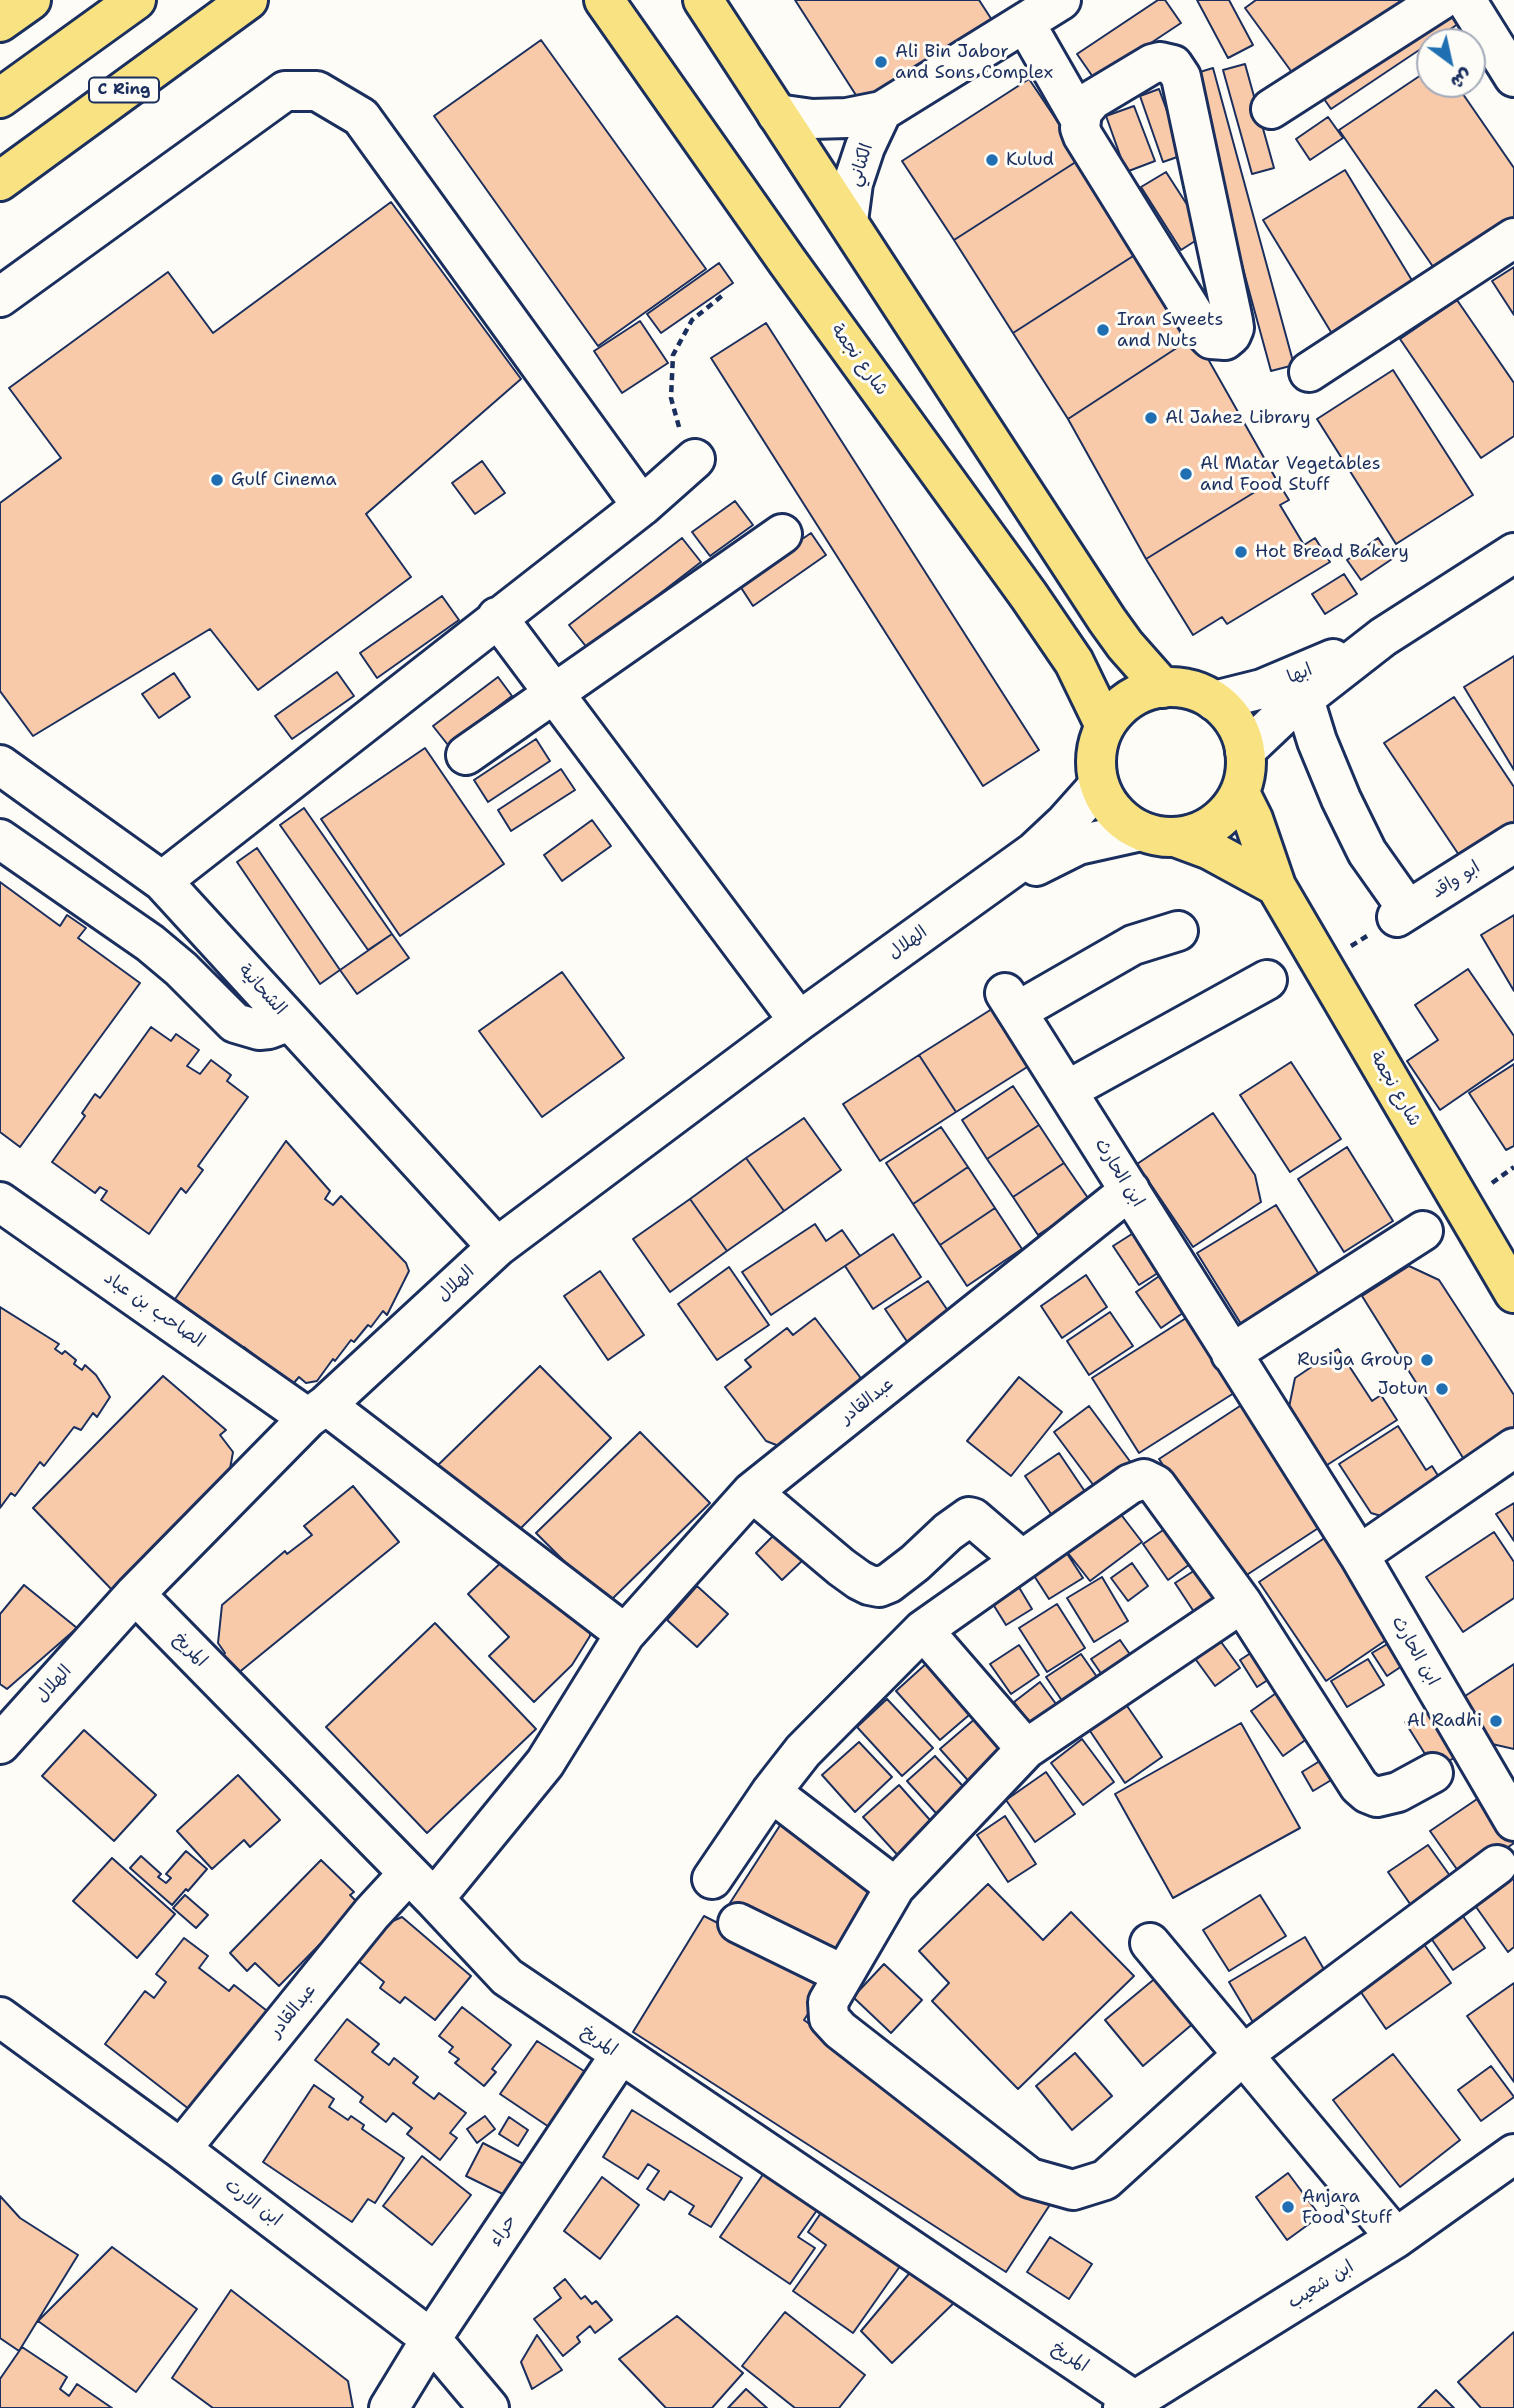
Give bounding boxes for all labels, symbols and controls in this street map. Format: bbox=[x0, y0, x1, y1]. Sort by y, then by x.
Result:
north arrow bbox=[1416, 28, 1486, 98]
place label: Ali Bin Jabor and Sons Complex bbox=[895, 41, 1053, 84]
marker: Ali Bin Jabor and Sons Complex bbox=[873, 54, 889, 70]
text: ش bbox=[1446, 63, 1477, 96]
road number: C Ring bbox=[89, 78, 159, 102]
street label: الكناني bbox=[844, 141, 878, 189]
place label: Kulud bbox=[1006, 149, 1054, 171]
marker: Kulud bbox=[984, 152, 1000, 168]
place label: Iran Sweets and Nuts bbox=[1117, 309, 1223, 352]
street label: شارع نجمة bbox=[826, 320, 892, 400]
marker: Iran Sweets and Nuts bbox=[1095, 322, 1111, 338]
place label: Al Jahez Library bbox=[1165, 407, 1311, 429]
marker: Al Jahez Library bbox=[1143, 410, 1159, 426]
place label: Al Matar Vegetables and Food Stuff bbox=[1200, 453, 1381, 496]
marker: Al Matar Vegetables and Food Stuff bbox=[1178, 466, 1194, 482]
place label: Gulf Cinema bbox=[231, 469, 337, 491]
marker: Gulf Cinema bbox=[209, 472, 225, 488]
place label: Hot Bread Bakery bbox=[1255, 541, 1409, 563]
marker: Hot Bread Bakery bbox=[1233, 544, 1249, 560]
street label: ابها bbox=[1284, 659, 1316, 689]
street label: ابو واقد bbox=[1428, 857, 1484, 903]
street label: الهلال bbox=[884, 922, 932, 964]
street label: الشحانية bbox=[234, 960, 290, 1020]
street label: شارع نجمة bbox=[1365, 1048, 1425, 1130]
street label: ابن الحارث bbox=[1090, 1135, 1148, 1211]
street label: الهلال bbox=[433, 1261, 479, 1307]
street label: الصاحب بن عباد bbox=[99, 1267, 209, 1353]
place label: Rusiya Group bbox=[1297, 1349, 1413, 1371]
marker: Rusiya Group bbox=[1419, 1352, 1435, 1368]
street label: عبدالقادر bbox=[836, 1373, 898, 1429]
place label: Jotun bbox=[1378, 1378, 1428, 1400]
marker: Jotun bbox=[1434, 1381, 1450, 1397]
street label: ابن الحارث bbox=[1387, 1612, 1443, 1690]
street label: المريخ bbox=[169, 1628, 211, 1672]
street label: الهلال bbox=[32, 1661, 76, 1707]
place label: Al Radhi bbox=[1407, 1710, 1482, 1732]
marker: Al Radhi bbox=[1488, 1713, 1504, 1729]
street label: عبدالقادر bbox=[265, 1980, 321, 2042]
street label: المريخ bbox=[577, 2021, 621, 2061]
street label: ابن الارت bbox=[220, 2175, 286, 2231]
place label: Anjara Food Stuff bbox=[1302, 2186, 1392, 2228]
marker: Anjara Food Stuff bbox=[1280, 2199, 1296, 2215]
street label: حراء bbox=[485, 2211, 521, 2251]
street label: ابن شعيب bbox=[1284, 2256, 1358, 2314]
street label: المريخ bbox=[1048, 2337, 1092, 2377]

